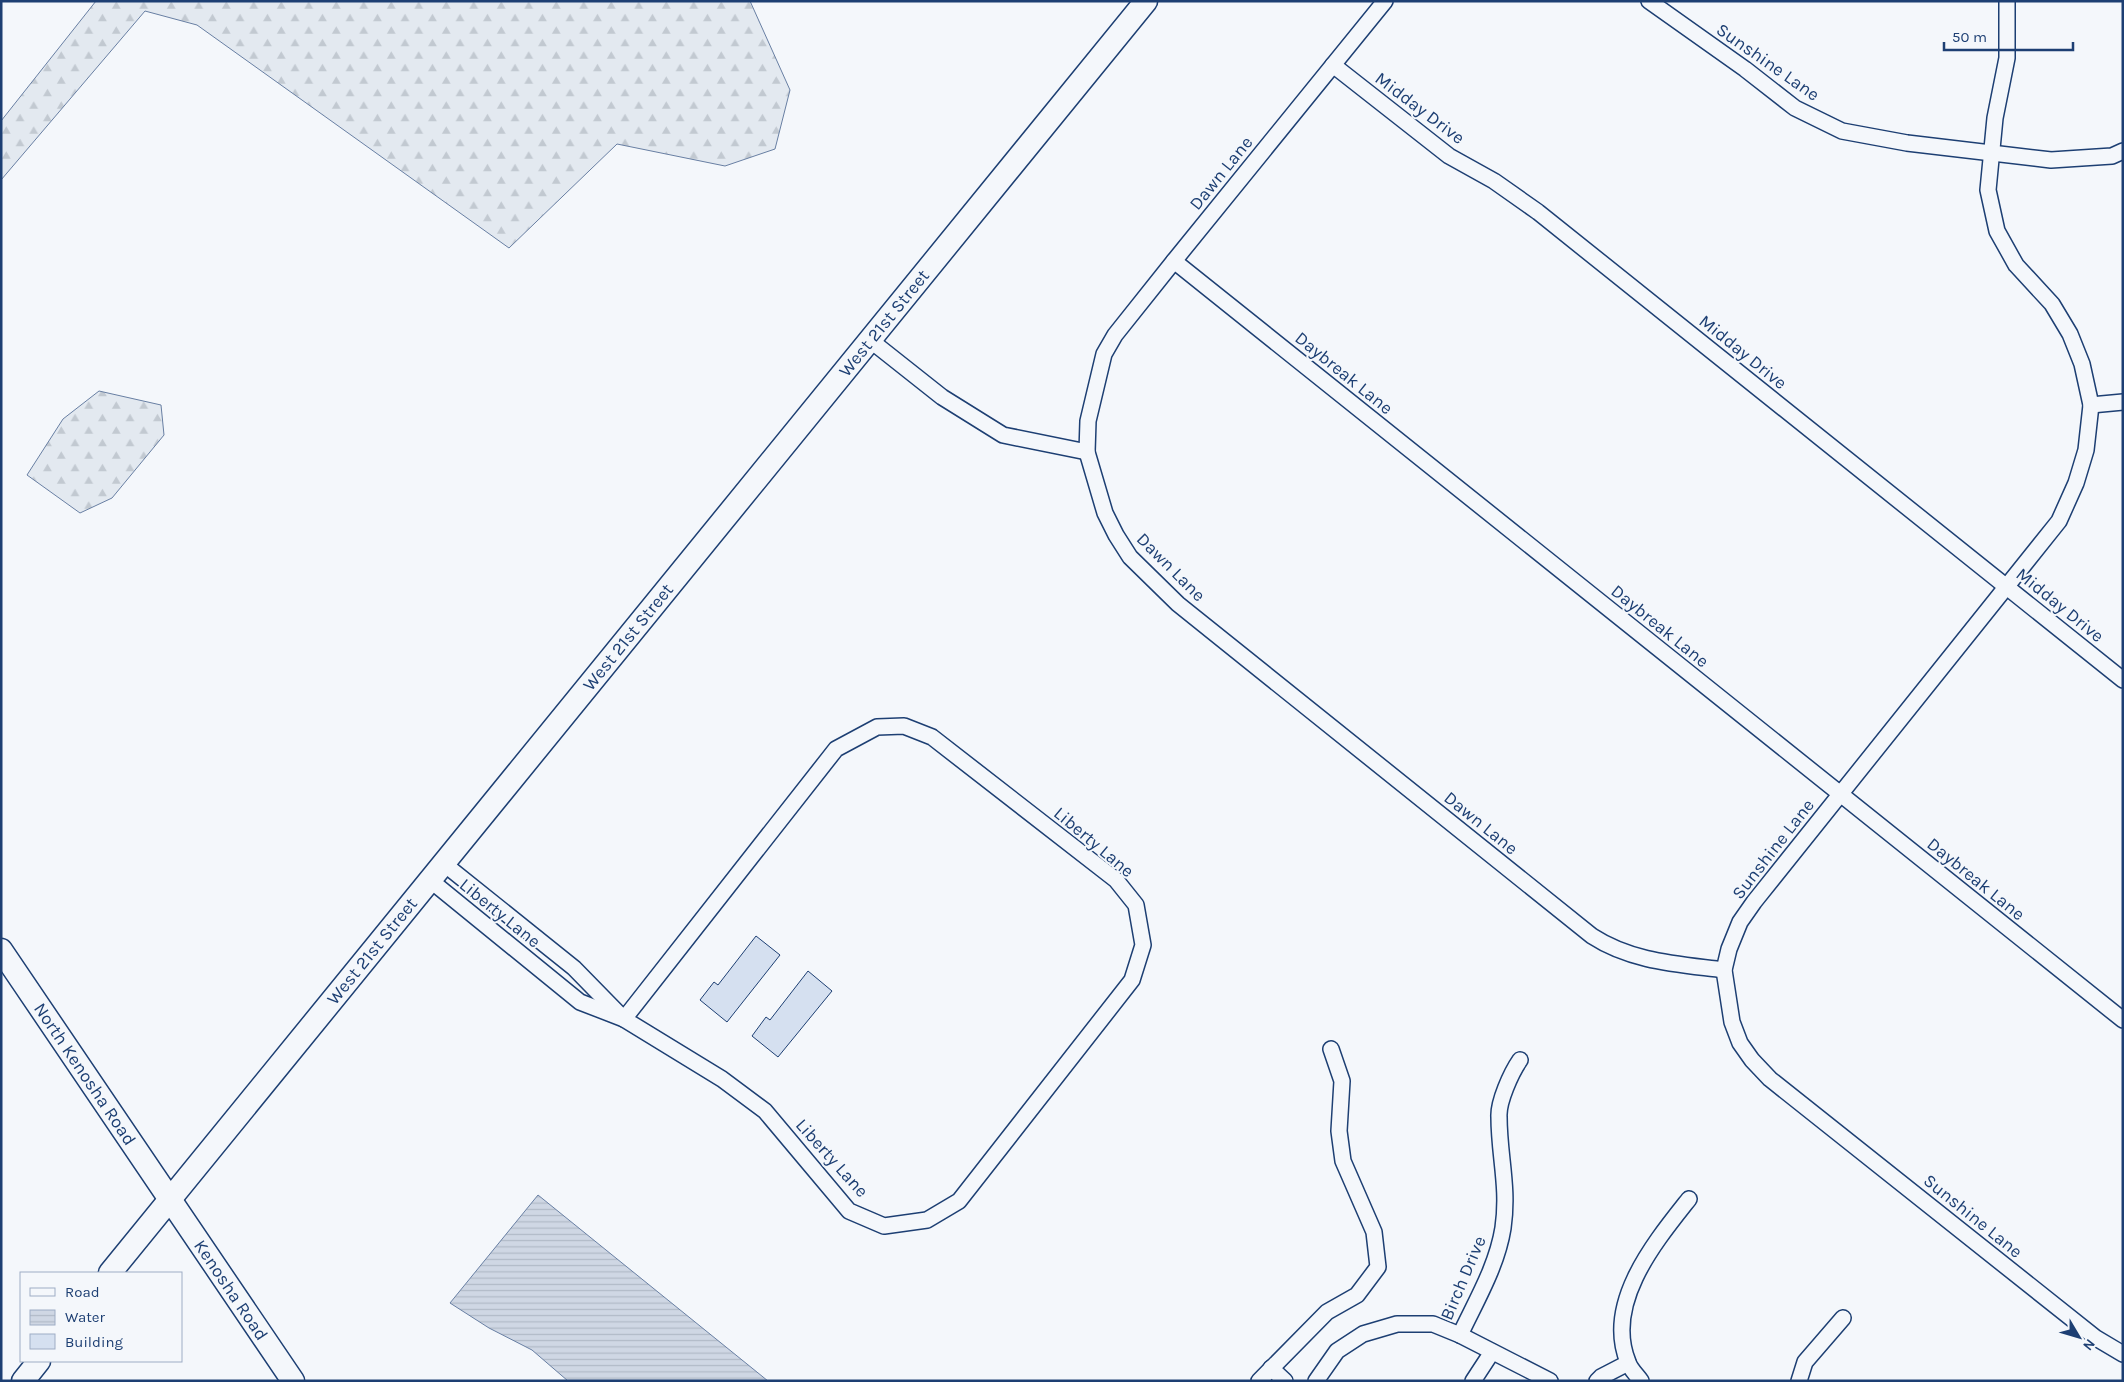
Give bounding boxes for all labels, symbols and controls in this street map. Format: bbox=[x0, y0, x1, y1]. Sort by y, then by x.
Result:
street label: Sunshine Lane bbox=[1712, 18, 1824, 106]
scale bar bbox=[1944, 20, 2073, 52]
text: 50 m bbox=[1952, 28, 1987, 46]
street label: Midday Drive bbox=[1371, 67, 1469, 149]
street label: Dawn Lane bbox=[1185, 132, 1257, 214]
street label: West 21st Street bbox=[834, 265, 934, 381]
street label: Midday Drive bbox=[1695, 310, 1791, 394]
street label: Daybreak Lane bbox=[1291, 327, 1397, 419]
street label: Dawn Lane bbox=[1132, 528, 1210, 606]
street label: Midday Drive bbox=[2012, 563, 2108, 647]
street label: West 21st Street bbox=[578, 579, 678, 695]
street label: Daybreak Lane bbox=[1607, 580, 1713, 672]
street label: Dawn Lane bbox=[1440, 787, 1522, 859]
street label: Sunshine Lane bbox=[1727, 794, 1819, 904]
street label: Liberty Lane bbox=[1049, 802, 1139, 882]
street label: Daybreak Lane bbox=[1923, 833, 2029, 925]
street label: Liberty Lane bbox=[455, 874, 545, 952]
street label: West 21st Street bbox=[322, 893, 422, 1009]
street label: North Kenosha Road bbox=[29, 998, 141, 1150]
street label: Liberty Lane bbox=[791, 1114, 873, 1202]
street label: Sunshine Lane bbox=[1919, 1169, 2027, 1263]
street label: Birch Drive bbox=[1435, 1232, 1491, 1324]
street label: Kenosha Road bbox=[189, 1235, 273, 1345]
legend bbox=[20, 1272, 182, 1362]
text: Road bbox=[65, 1283, 100, 1301]
text: Water bbox=[65, 1308, 106, 1326]
north arrow bbox=[2054, 1312, 2104, 1362]
text: Building bbox=[65, 1333, 123, 1351]
text: N bbox=[2079, 1336, 2099, 1354]

